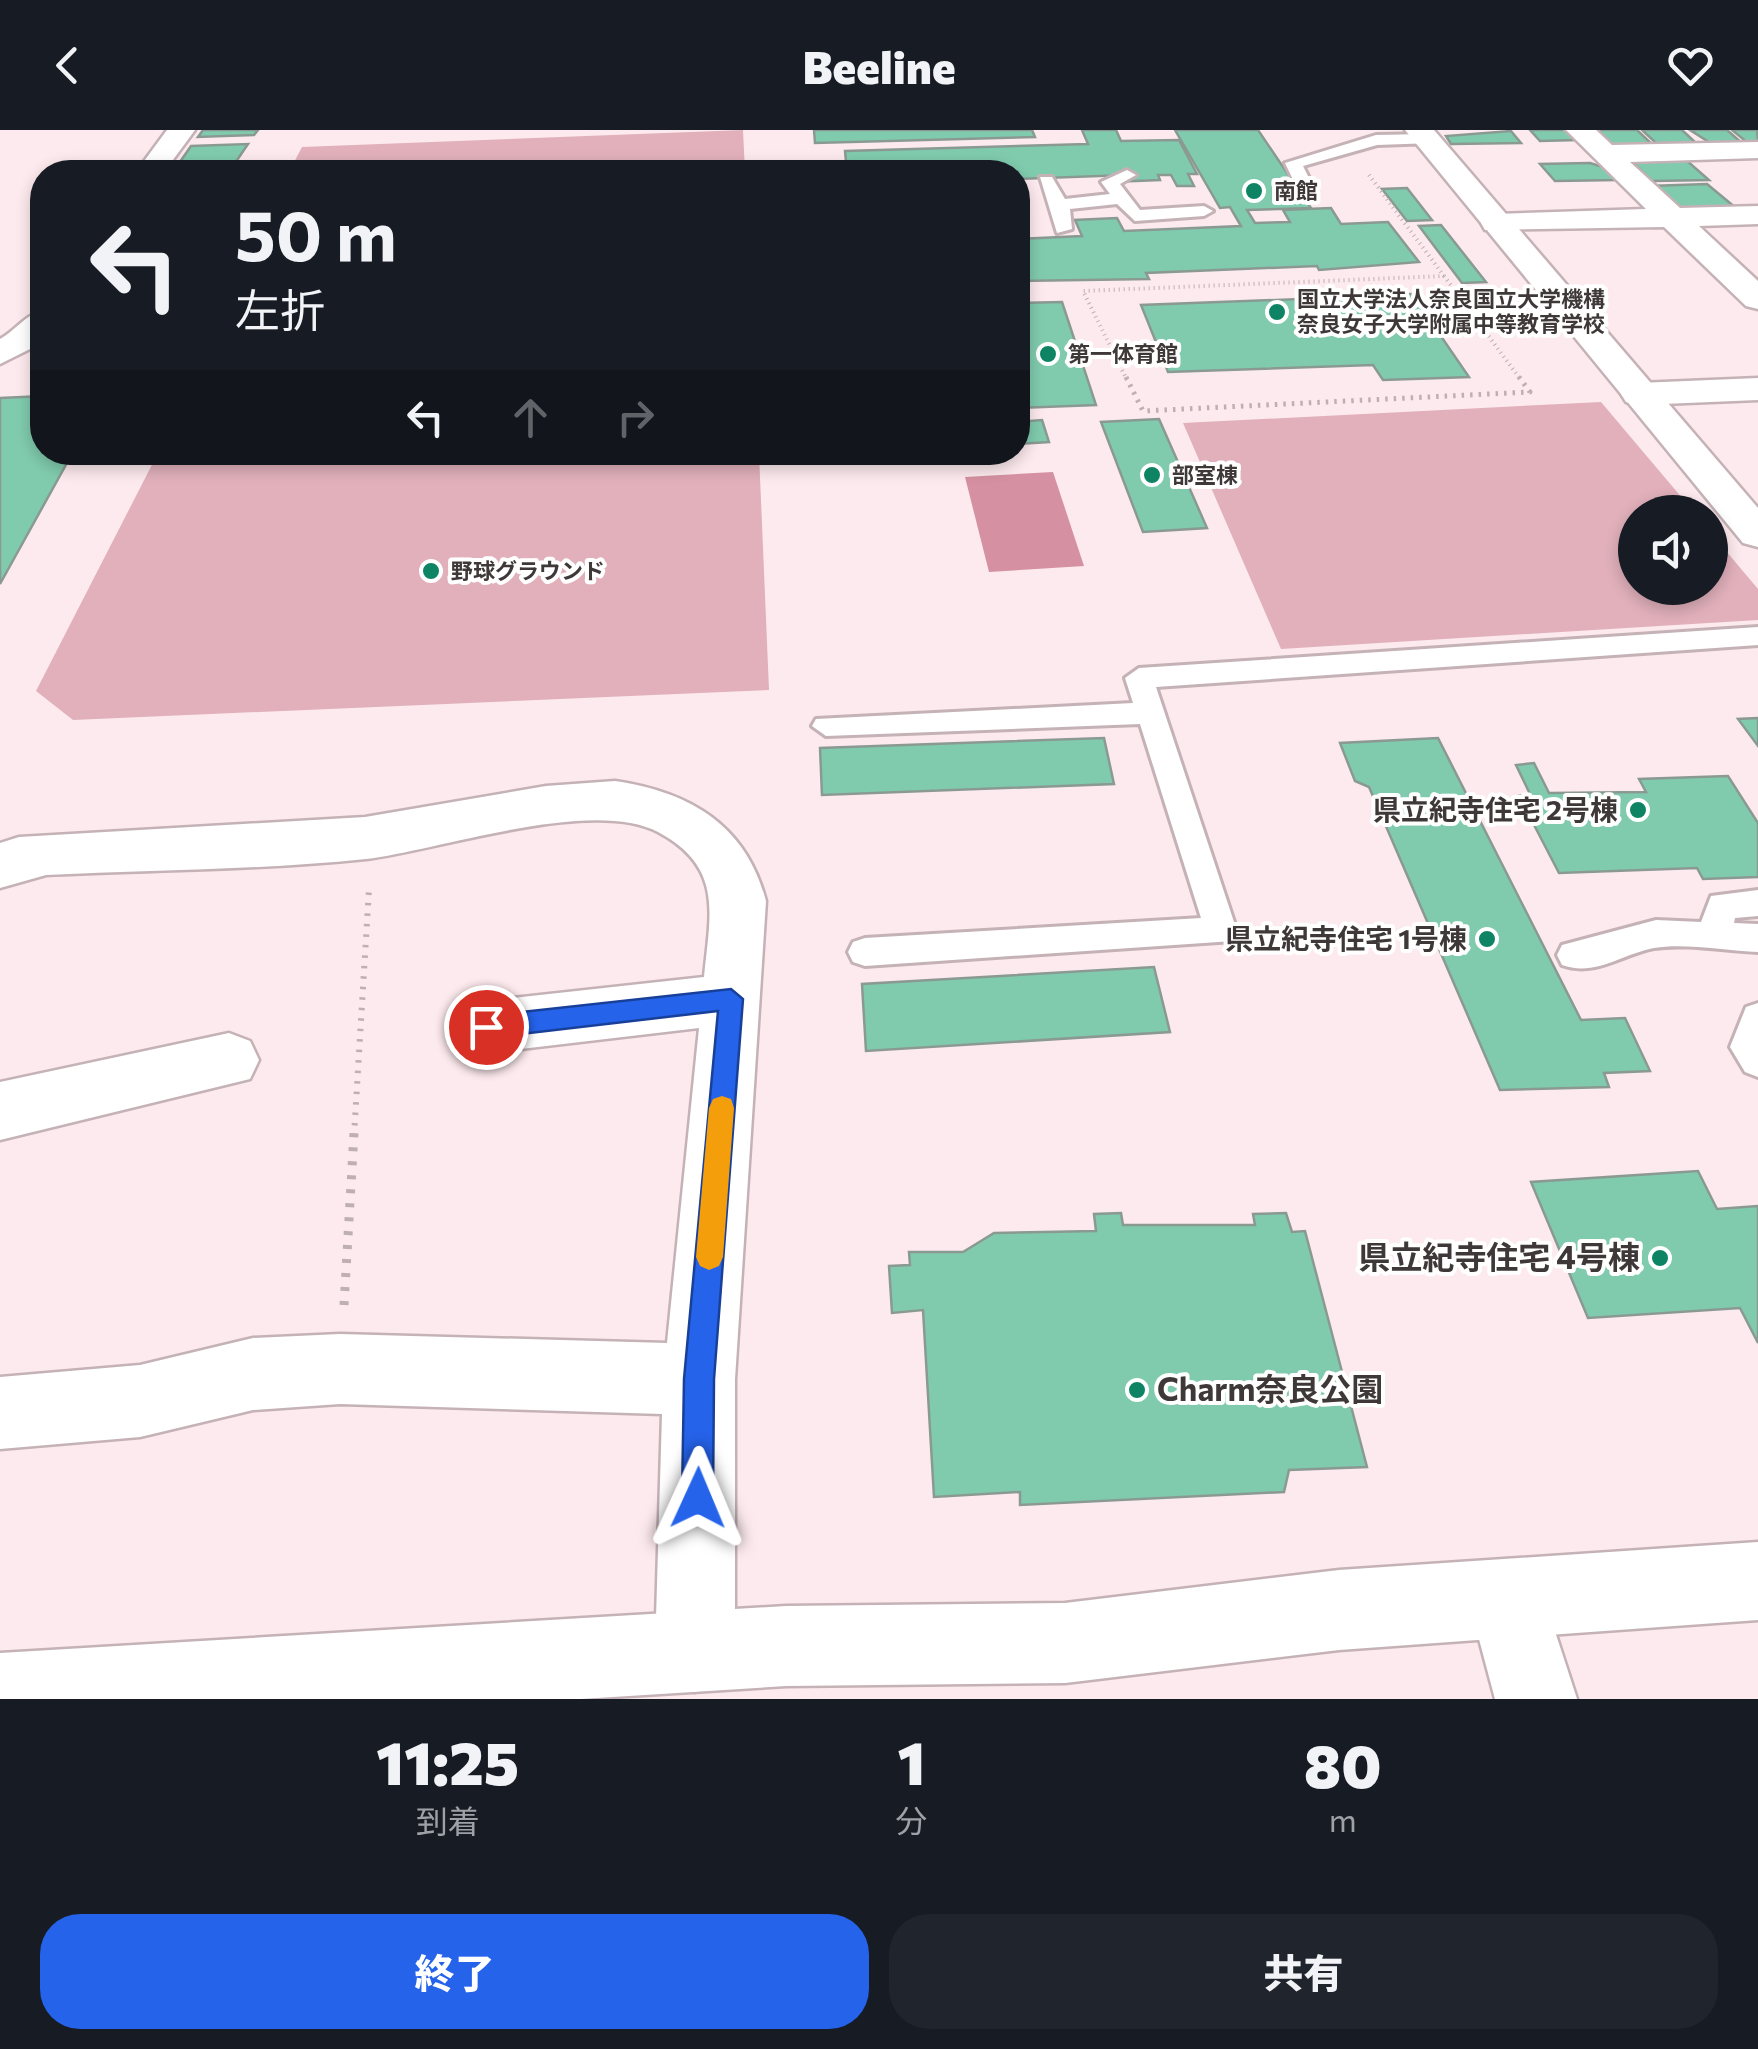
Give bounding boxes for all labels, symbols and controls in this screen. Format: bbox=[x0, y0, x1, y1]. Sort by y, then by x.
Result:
icon: back bbox=[40, 38, 95, 93]
text: Beeline bbox=[802, 38, 956, 93]
icon: heart bbox=[1663, 38, 1718, 93]
place label: 南館 bbox=[1274, 177, 1318, 204]
marker: 南館 bbox=[1243, 180, 1265, 202]
text: 50 m bbox=[235, 190, 397, 275]
icon: left bbox=[70, 200, 200, 330]
text: 左折 bbox=[235, 281, 325, 336]
place label: 国立大学法人奈良国立大学機構 奈良女子大学附属中等教育学校 bbox=[1297, 285, 1605, 337]
marker: 国立大学法人奈良国立大学機構 奈良女子大学附属中等教育学校 bbox=[1266, 301, 1288, 323]
place label: 第一体育館 bbox=[1068, 340, 1178, 367]
marker: 第一体育館 bbox=[1037, 343, 1059, 365]
icon: left bbox=[398, 390, 453, 445]
icon: ahead bbox=[503, 390, 558, 445]
icon: right bbox=[608, 390, 663, 445]
place label: 部室棟 bbox=[1172, 461, 1238, 488]
marker: 部室棟 bbox=[1141, 464, 1163, 486]
map controls bbox=[1618, 495, 1728, 605]
button: sound bbox=[1618, 495, 1728, 605]
place label: 野球グラウンド bbox=[451, 557, 605, 584]
marker: 野球グラウンド bbox=[420, 560, 442, 582]
place label: 県立紀寺住宅 2号棟 bbox=[1373, 792, 1618, 826]
marker: 県立紀寺住宅 2号棟 bbox=[1627, 799, 1649, 821]
place label: 県立紀寺住宅 1号棟 bbox=[1225, 921, 1467, 955]
marker: 県立紀寺住宅 1号棟 bbox=[1476, 928, 1498, 950]
pin bbox=[444, 985, 529, 1070]
icon: arrive bbox=[459, 1000, 514, 1055]
place label: 県立紀寺住宅 4号棟 bbox=[1358, 1236, 1640, 1276]
marker: 県立紀寺住宅 4号棟 bbox=[1649, 1247, 1671, 1269]
place label: Charm奈良公園 bbox=[1157, 1368, 1383, 1408]
marker: Charm奈良公園 bbox=[1126, 1379, 1148, 1401]
position arrow bbox=[646, 1446, 750, 1550]
text: 11:25 bbox=[376, 1724, 519, 1797]
text: 1 bbox=[897, 1724, 925, 1797]
text: 80 bbox=[1304, 1727, 1382, 1800]
text: m bbox=[1329, 1799, 1357, 1839]
text: 到着 bbox=[416, 1800, 480, 1840]
text: 分 bbox=[895, 1800, 927, 1840]
button: 終了 bbox=[40, 1914, 869, 2029]
button: 共有 bbox=[889, 1914, 1718, 2029]

